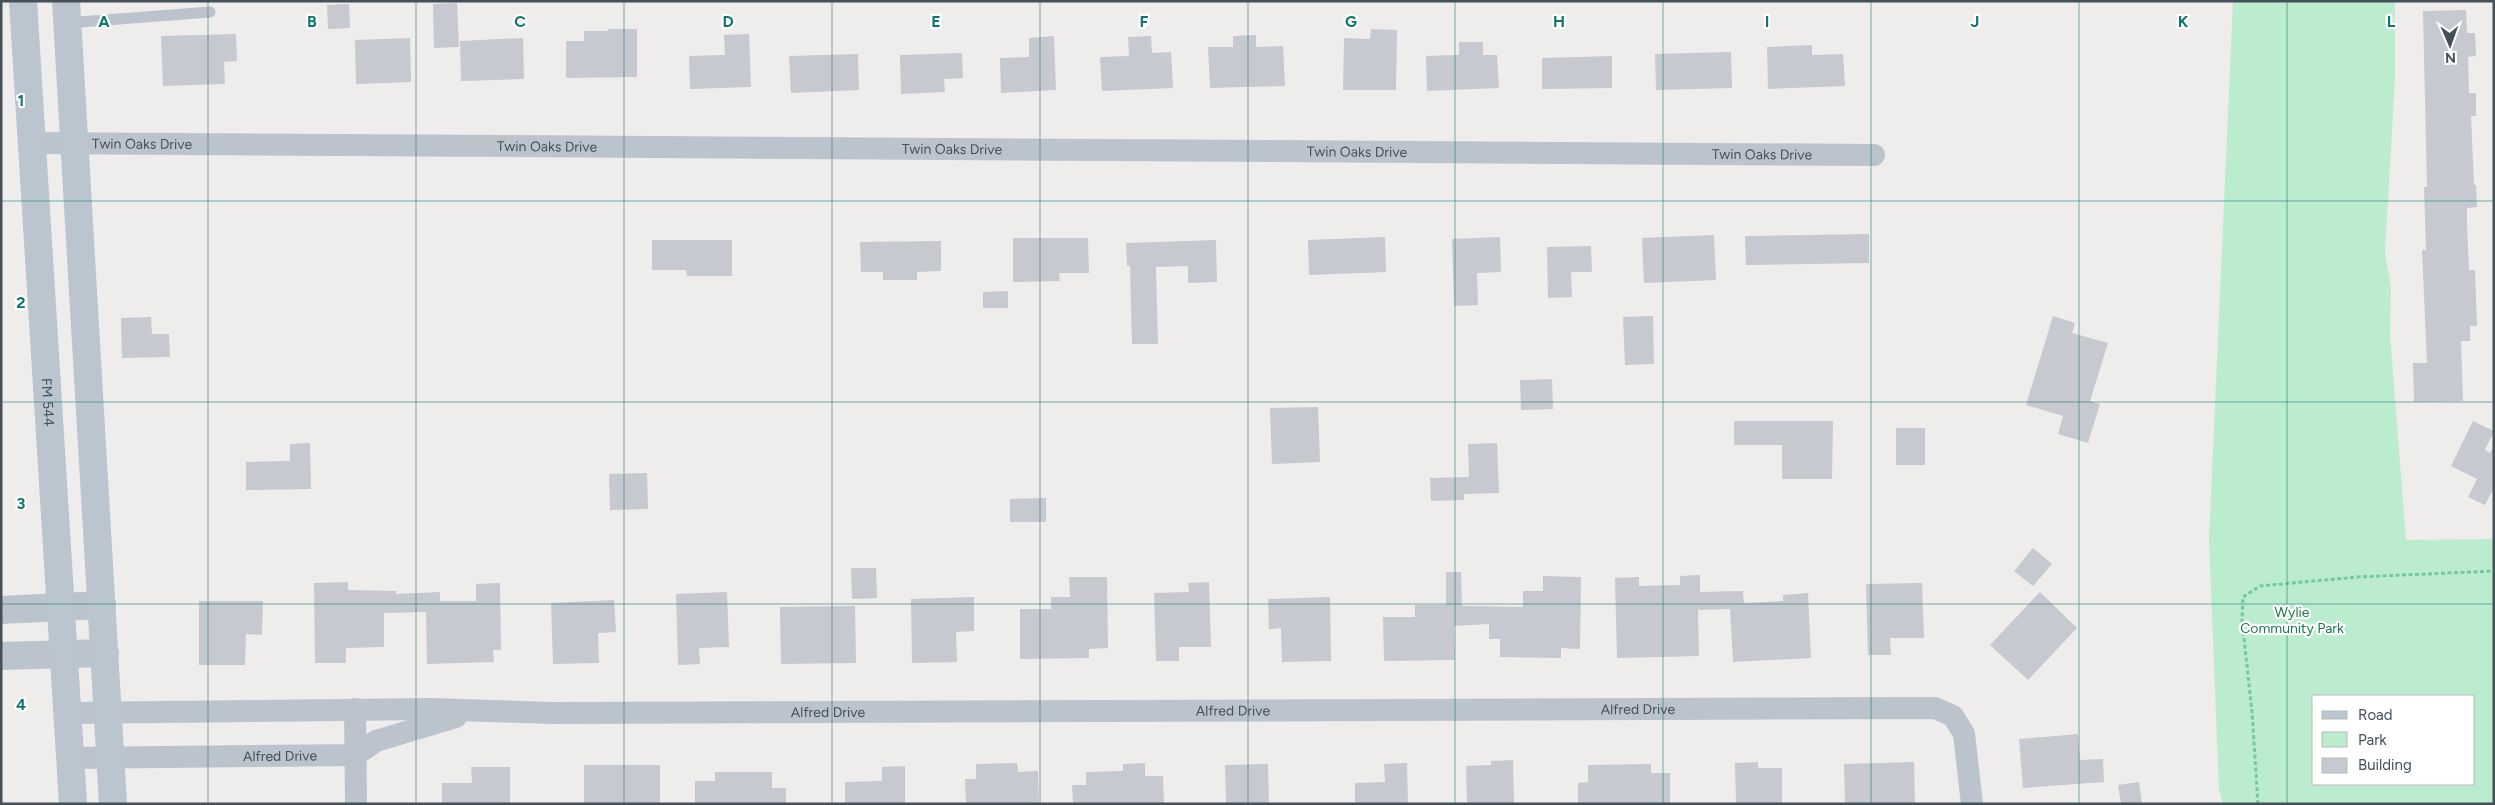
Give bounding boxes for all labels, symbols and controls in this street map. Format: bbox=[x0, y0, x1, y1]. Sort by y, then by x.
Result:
text: A bbox=[98, 12, 110, 31]
text: B bbox=[307, 12, 317, 31]
text: C bbox=[514, 12, 526, 31]
text: D bbox=[722, 12, 734, 31]
text: E bbox=[931, 12, 941, 31]
text: F bbox=[1140, 12, 1149, 31]
text: G bbox=[1345, 12, 1357, 31]
text: H bbox=[1553, 12, 1565, 31]
text: I bbox=[1765, 12, 1769, 31]
text: J bbox=[1971, 12, 1979, 31]
text: K bbox=[2178, 12, 2189, 31]
text: L bbox=[2387, 12, 2396, 31]
north arrow bbox=[2425, 20, 2475, 70]
text: N bbox=[2445, 49, 2456, 66]
text: 1 bbox=[18, 91, 24, 110]
street label: Twin Oaks Drive bbox=[92, 135, 193, 153]
street label: Twin Oaks Drive bbox=[497, 138, 598, 155]
street label: Twin Oaks Drive bbox=[902, 140, 1003, 158]
street label: Twin Oaks Drive bbox=[1307, 143, 1408, 160]
street label: Twin Oaks Drive bbox=[1712, 145, 1813, 163]
text: 2 bbox=[16, 293, 26, 312]
street label: FM 544 bbox=[38, 378, 58, 427]
text: 3 bbox=[17, 494, 26, 513]
park label: Wylie Community Park bbox=[2240, 604, 2344, 637]
text: 4 bbox=[16, 695, 26, 714]
legend bbox=[2312, 695, 2475, 785]
street label: Alfred Drive bbox=[1601, 700, 1675, 718]
street label: Alfred Drive bbox=[1196, 702, 1270, 719]
street label: Alfred Drive bbox=[791, 703, 865, 721]
text: Road bbox=[2358, 706, 2393, 724]
text: Park bbox=[2358, 731, 2387, 749]
street label: Alfred Drive bbox=[243, 747, 318, 765]
text: Building bbox=[2358, 756, 2412, 774]

